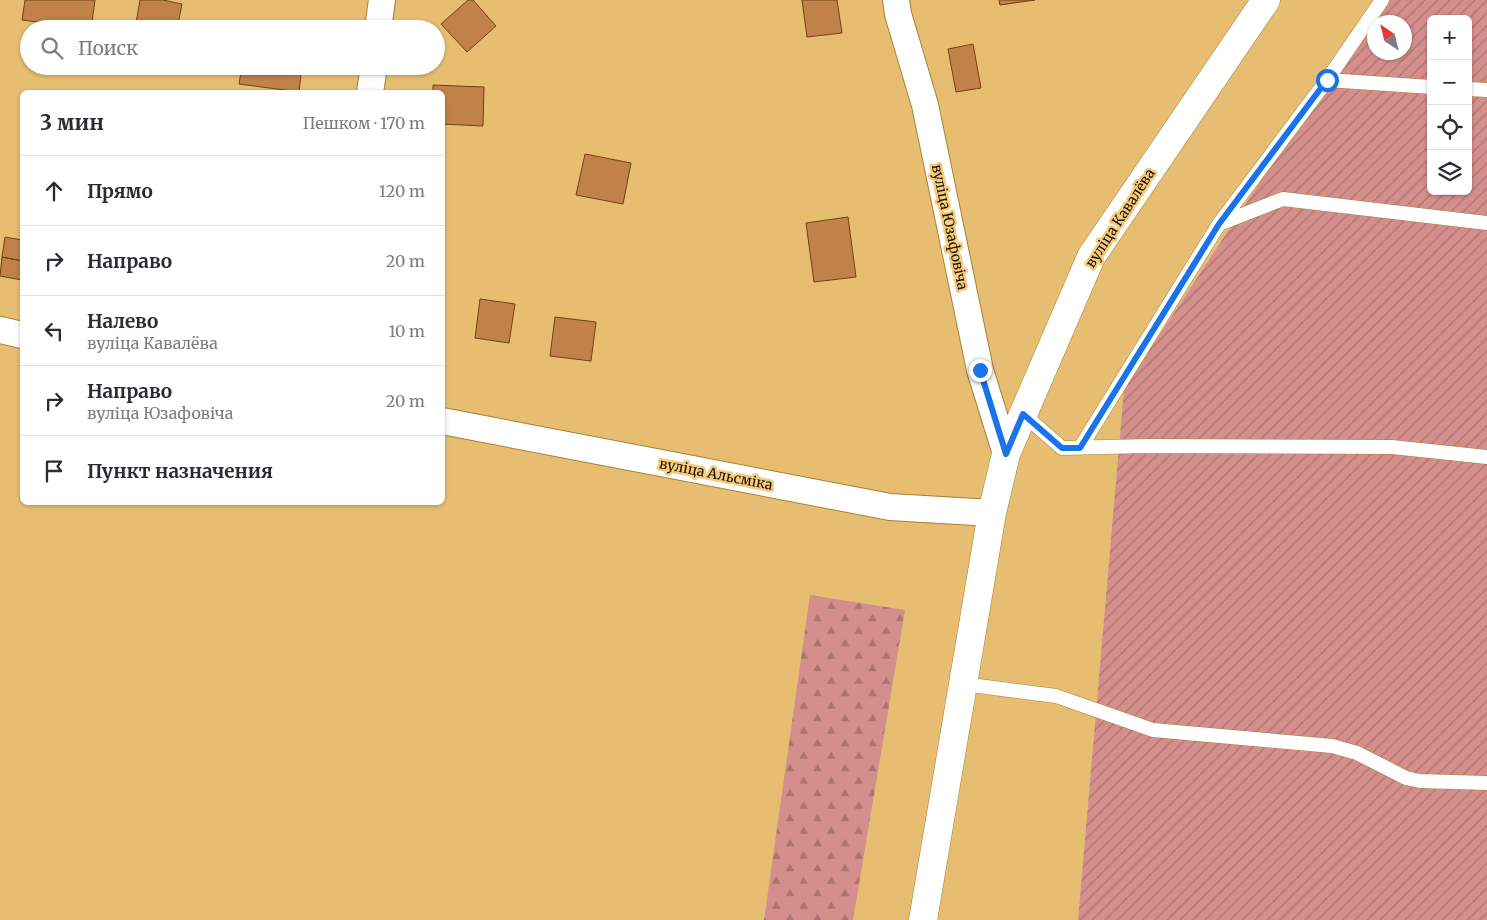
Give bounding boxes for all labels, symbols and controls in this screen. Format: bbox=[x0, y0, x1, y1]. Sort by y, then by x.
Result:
north arrow bbox=[1367, 15, 1412, 60]
map controls bbox=[1427, 15, 1472, 195]
button: + bbox=[1427, 15, 1472, 60]
search box bbox=[20, 20, 445, 75]
icon: search bbox=[38, 34, 66, 62]
text: Поиск bbox=[78, 36, 138, 60]
button: − bbox=[1427, 60, 1472, 105]
route start bbox=[1316, 69, 1339, 92]
button: locate bbox=[1427, 105, 1472, 150]
text: 3 мин bbox=[40, 109, 104, 136]
text: Пешком · 170 m bbox=[303, 113, 425, 133]
button: layers bbox=[1427, 150, 1472, 195]
street label: вуліца Юзафовіча bbox=[928, 163, 972, 292]
street label: вуліца Кавалёва bbox=[1081, 165, 1159, 271]
icon: ahead bbox=[40, 177, 68, 205]
text: Прямо bbox=[87, 179, 153, 203]
text: 120 m bbox=[379, 181, 425, 201]
icon: right bbox=[40, 247, 68, 275]
text: Направо bbox=[87, 249, 172, 273]
text: 20 m bbox=[386, 251, 425, 271]
text: Налево bbox=[87, 309, 158, 333]
icon: left bbox=[40, 317, 68, 345]
text: 10 m bbox=[388, 321, 425, 341]
text: вуліца Кавалёва bbox=[87, 333, 218, 353]
route end bbox=[969, 359, 992, 382]
text: Направо bbox=[87, 379, 172, 403]
icon: right bbox=[40, 387, 68, 415]
text: 20 m bbox=[386, 391, 425, 411]
text: вуліца Юзафовіча bbox=[87, 403, 233, 423]
street label: вуліца Альсміка bbox=[658, 454, 775, 494]
icon: arrive bbox=[40, 457, 68, 485]
text: Пункт назначения bbox=[87, 459, 273, 483]

